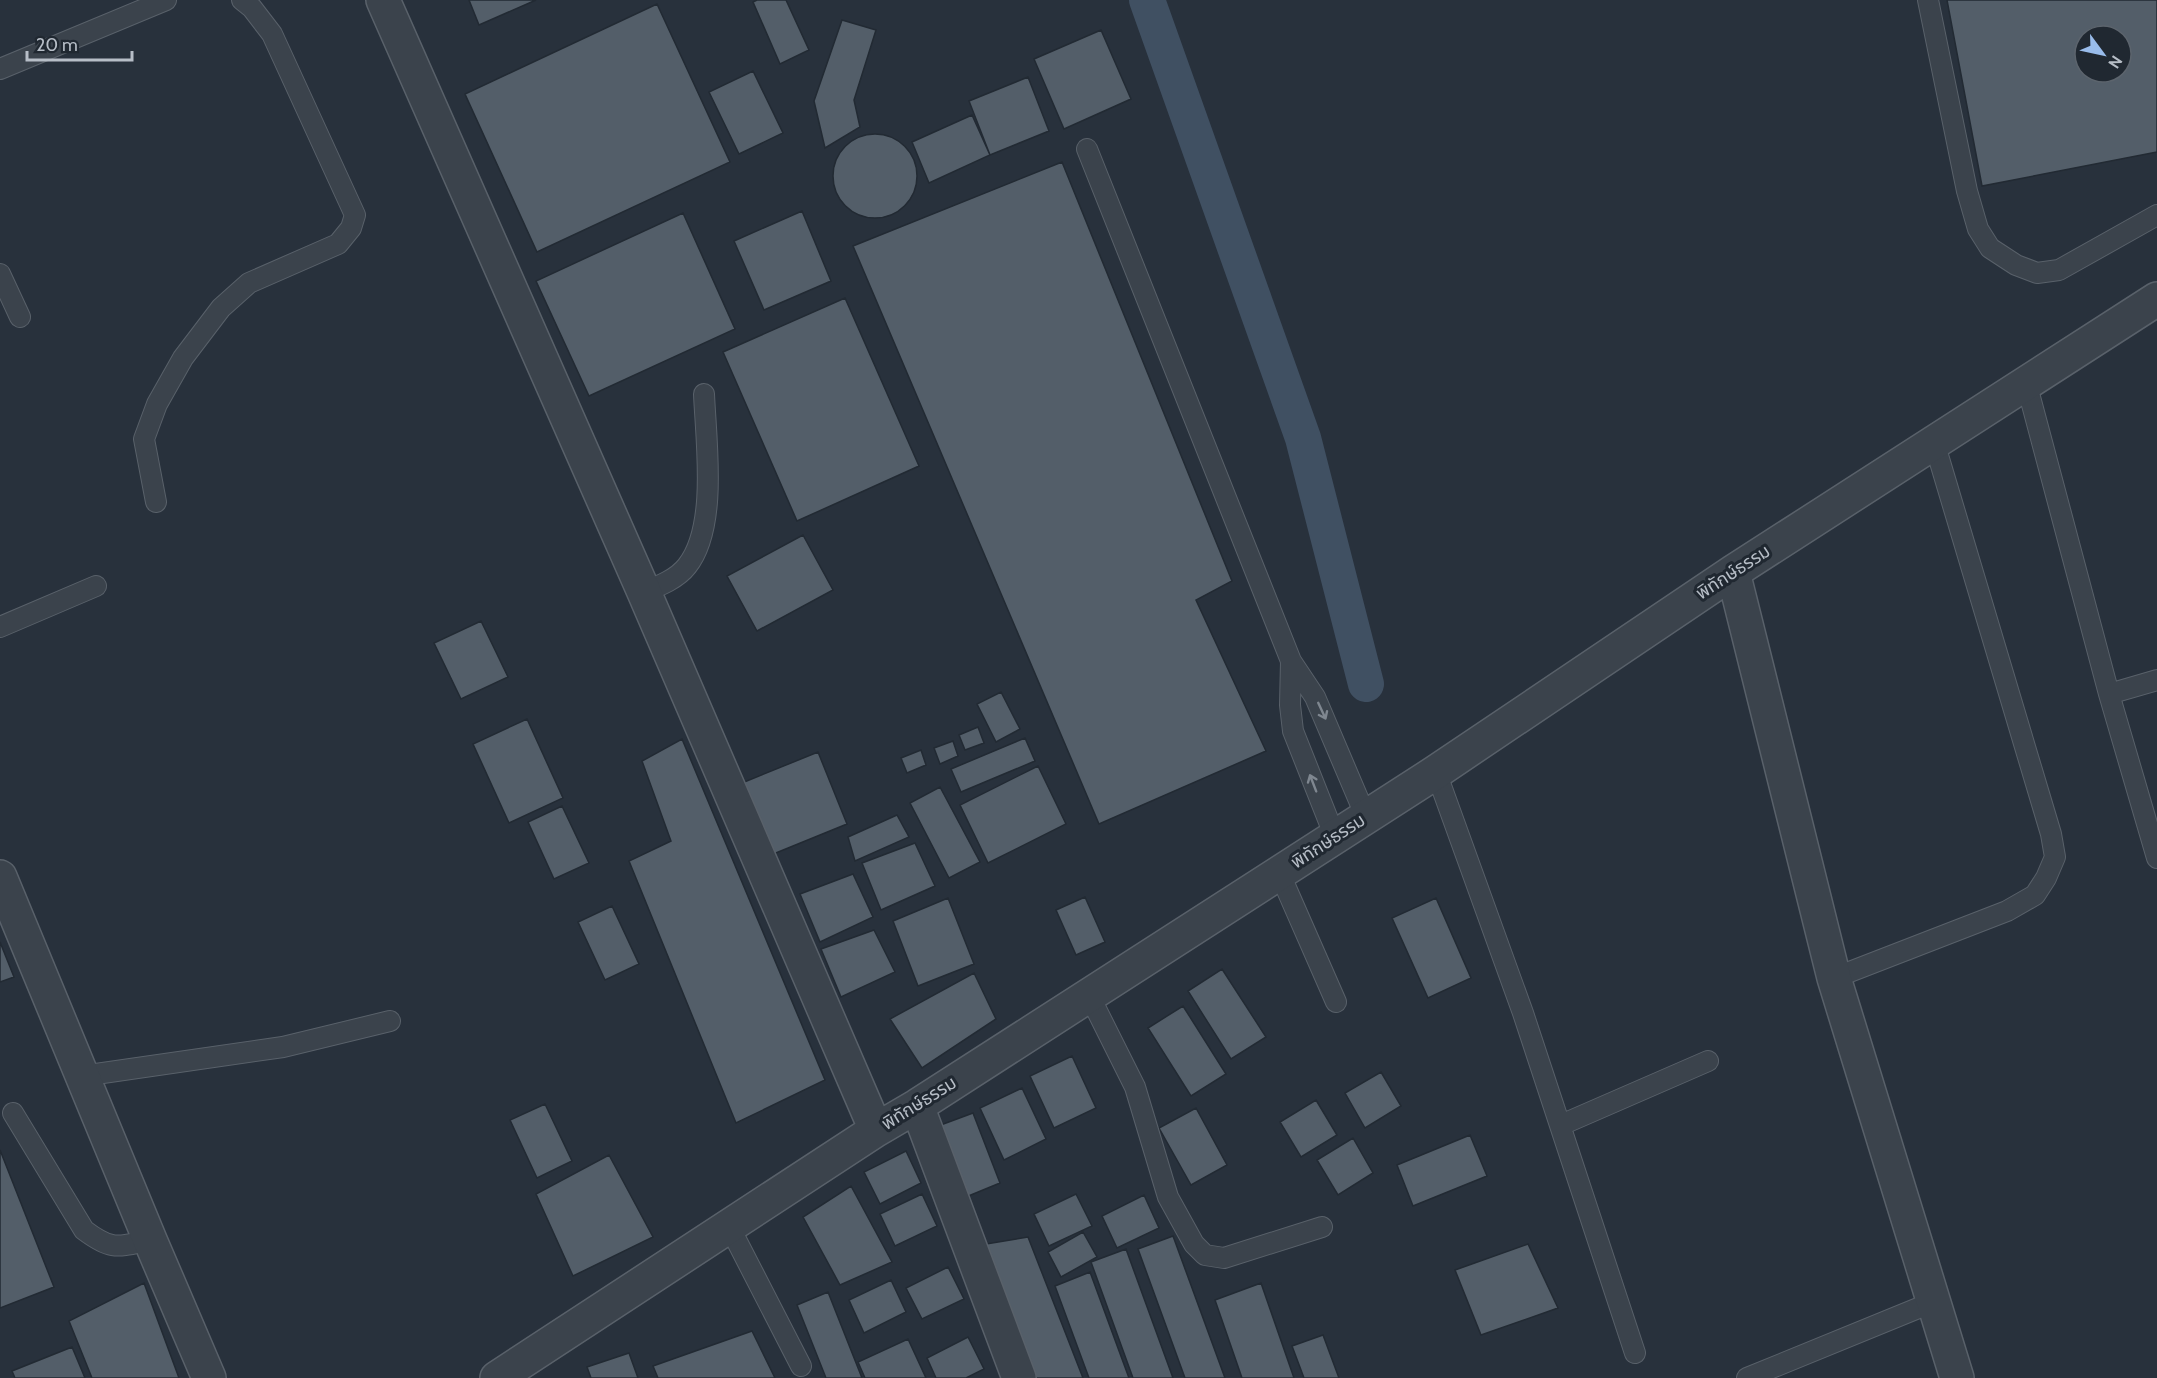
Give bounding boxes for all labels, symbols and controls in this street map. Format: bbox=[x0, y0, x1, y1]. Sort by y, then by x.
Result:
scale bar bbox=[27, 24, 132, 62]
north arrow bbox=[2073, 24, 2133, 84]
text: 20 m bbox=[36, 34, 78, 56]
text: N bbox=[2104, 52, 2126, 72]
street label: พิทักษ์ธรรม bbox=[1692, 540, 1774, 604]
one-way arrow bbox=[1316, 701, 1328, 719]
one-way arrow bbox=[1307, 774, 1318, 793]
street label: พิทักษ์ธรรม bbox=[1287, 809, 1369, 873]
street label: พิทักษ์ธรรม bbox=[877, 1071, 961, 1135]

